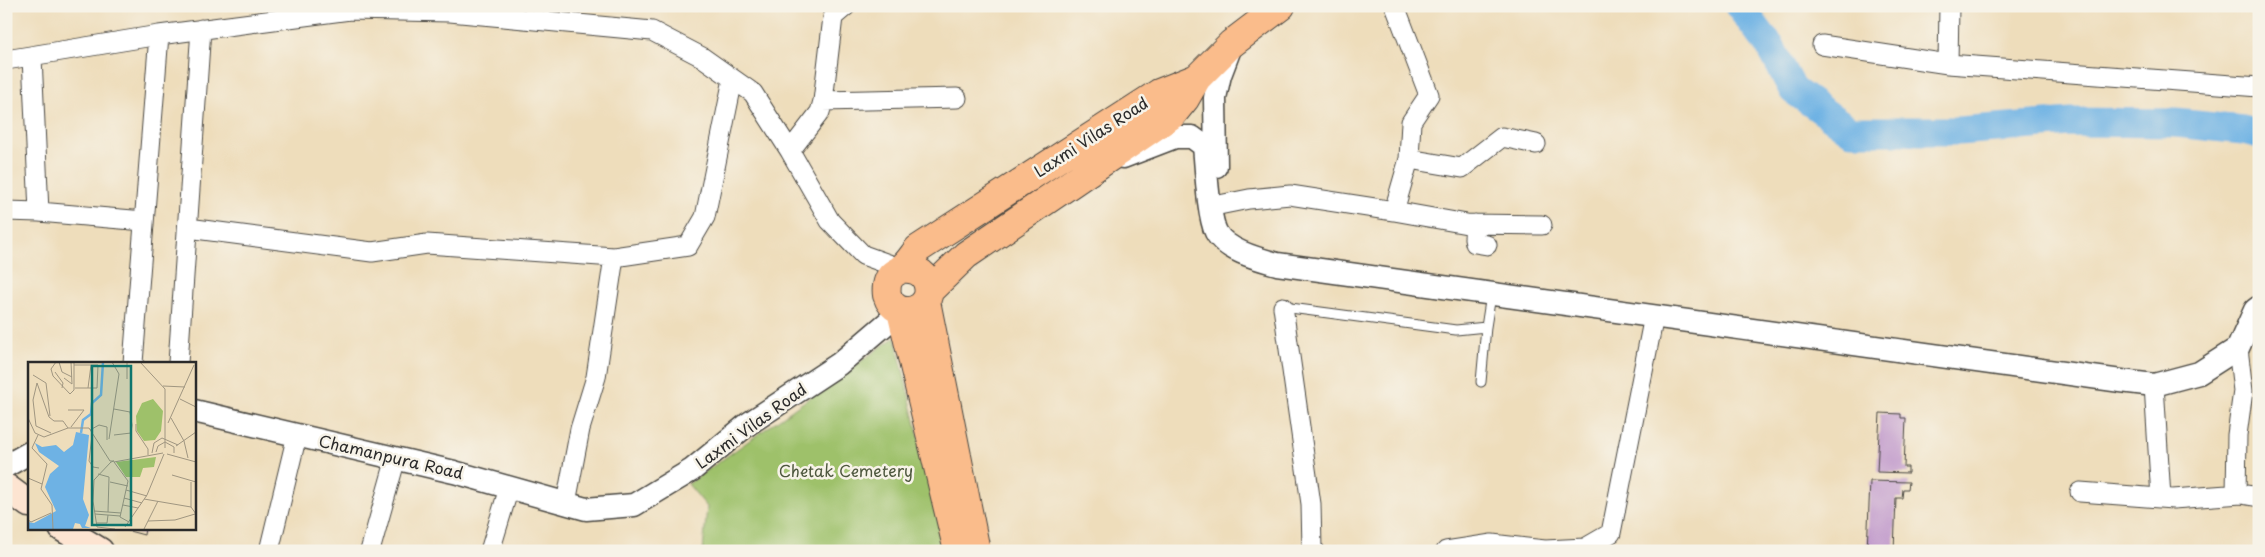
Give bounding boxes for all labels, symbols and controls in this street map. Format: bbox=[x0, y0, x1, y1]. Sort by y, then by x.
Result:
street label: Laxmi Vilas Road bbox=[1029, 90, 1152, 182]
inset map bbox=[28, 362, 195, 530]
street label: Laxmi Vilas Road bbox=[690, 377, 811, 474]
street label: Chamanpura Road bbox=[317, 428, 466, 484]
park label: Chetak Cemetery bbox=[779, 458, 913, 482]

